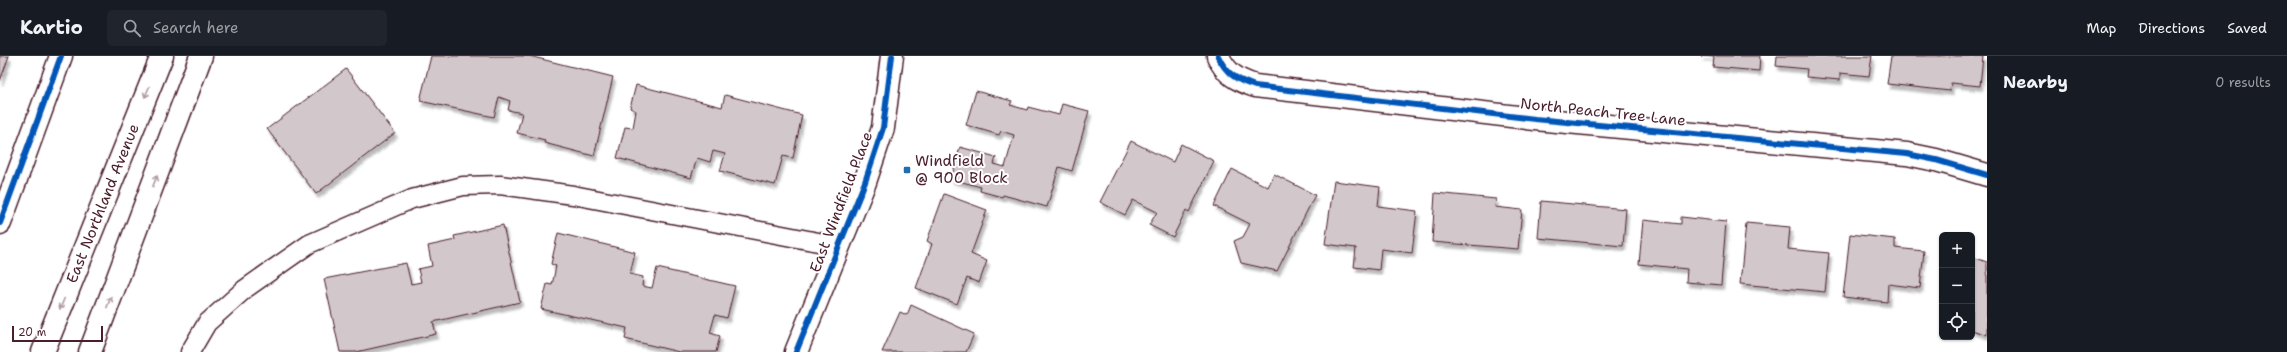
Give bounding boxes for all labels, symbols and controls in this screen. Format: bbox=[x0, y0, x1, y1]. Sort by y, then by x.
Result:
search box bbox=[107, 10, 387, 46]
text: Kartio bbox=[20, 15, 83, 40]
icon: search bbox=[121, 17, 143, 39]
text: Search here bbox=[153, 18, 239, 38]
text: Map bbox=[2087, 19, 2117, 37]
text: Directions bbox=[2139, 19, 2205, 37]
text: Saved bbox=[2227, 19, 2267, 37]
text: Nearby bbox=[2003, 71, 2068, 93]
text: 0 results bbox=[2215, 74, 2271, 91]
one-way arrow bbox=[143, 85, 150, 97]
street label: North Peach Tree Lane bbox=[1519, 93, 1687, 131]
street label: East Northland Avenue bbox=[62, 121, 144, 286]
street label: East Windfield Place bbox=[805, 129, 877, 275]
place label: Windfield @ 900 Block bbox=[915, 151, 1008, 188]
marker: Windfield @ 900 Block bbox=[902, 165, 912, 175]
one-way arrow bbox=[151, 175, 159, 187]
map controls bbox=[1939, 232, 1975, 340]
button: + bbox=[1939, 232, 1975, 268]
button: − bbox=[1939, 268, 1975, 304]
one-way arrow bbox=[58, 297, 66, 309]
one-way arrow bbox=[105, 297, 113, 309]
button: locate bbox=[1939, 304, 1975, 340]
scale bar bbox=[12, 324, 103, 343]
text: 20 m bbox=[18, 325, 46, 340]

